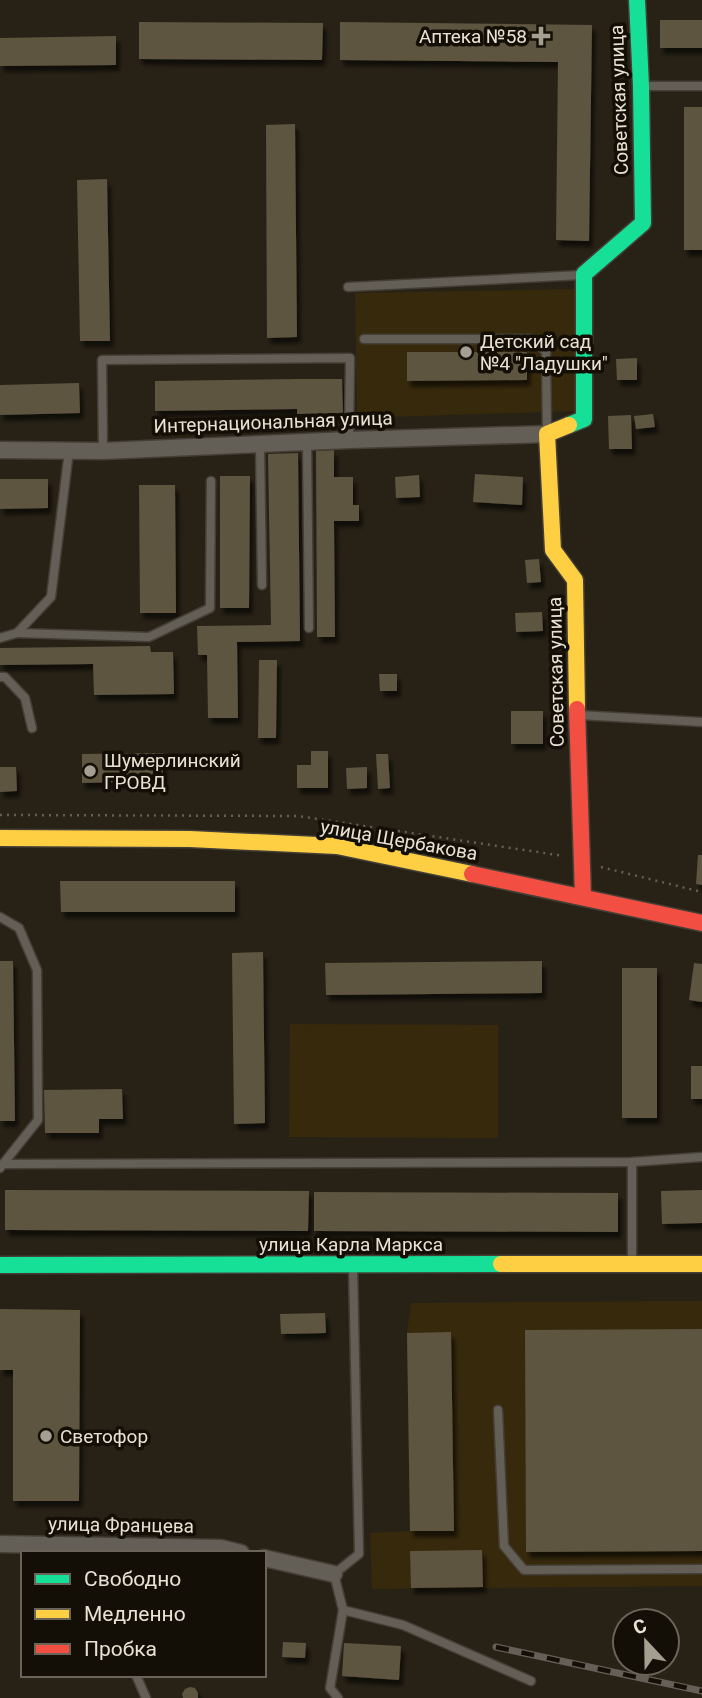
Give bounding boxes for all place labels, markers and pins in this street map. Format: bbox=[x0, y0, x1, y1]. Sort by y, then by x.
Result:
place label: Аптека №58 bbox=[419, 25, 527, 48]
marker: Аптека №58 bbox=[533, 28, 549, 44]
place label: Детский сад №4 "Ладушки" bbox=[480, 330, 608, 375]
marker: Детский сад №4 "Ладушки" bbox=[458, 344, 474, 360]
place label: Шумерлинский ГРОВД bbox=[104, 749, 241, 794]
marker: Шумерлинский ГРОВД bbox=[82, 763, 98, 779]
place label: Светофор bbox=[60, 1425, 148, 1448]
marker: Светофор bbox=[38, 1428, 54, 1444]

